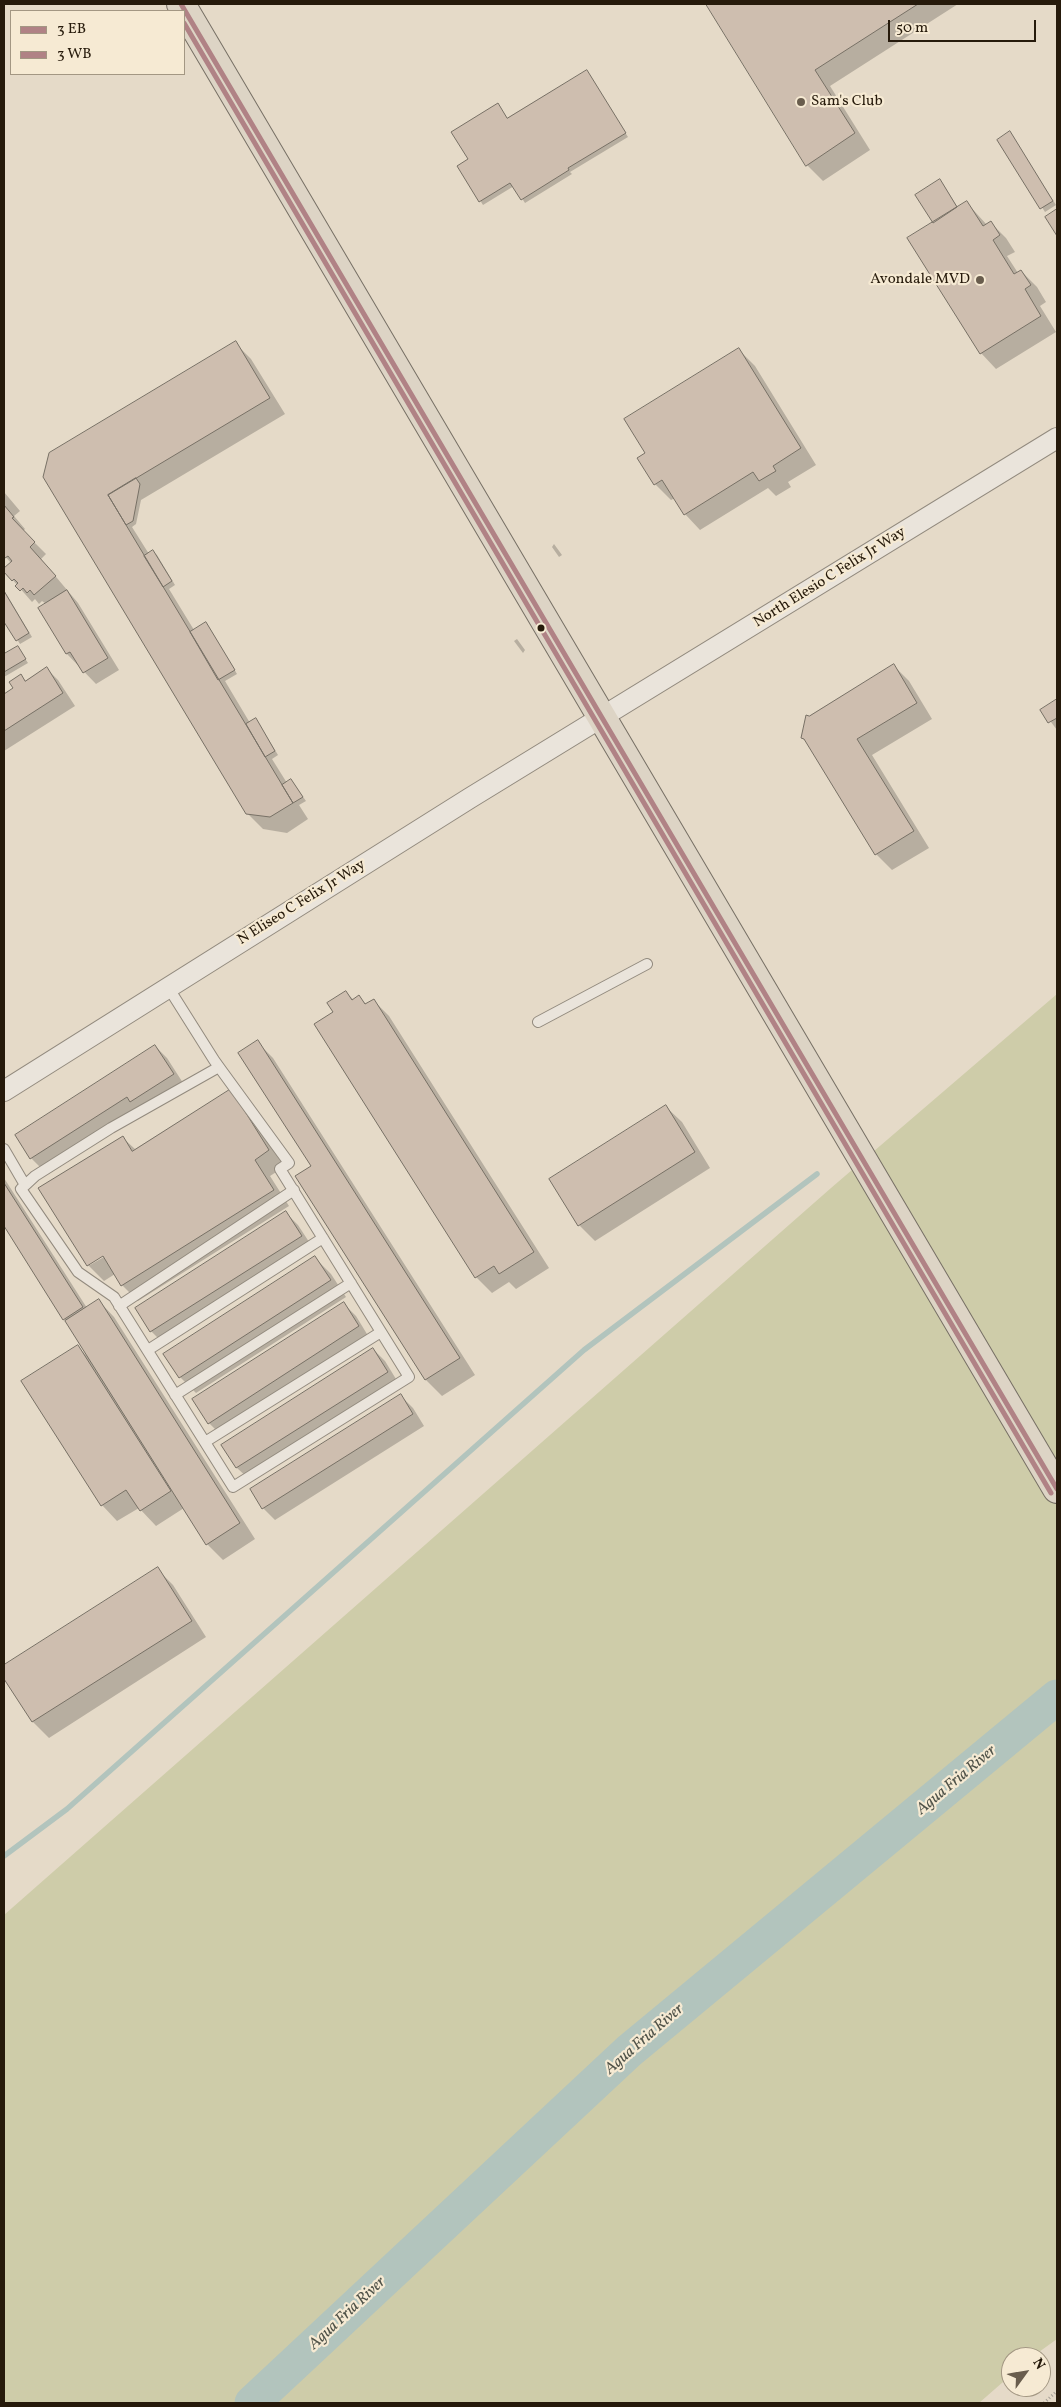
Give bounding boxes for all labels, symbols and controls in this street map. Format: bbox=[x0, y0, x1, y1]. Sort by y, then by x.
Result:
legend bbox=[10, 10, 185, 75]
scale bar bbox=[891, 10, 1038, 42]
text: 50 m bbox=[896, 18, 928, 39]
text: 3 EB bbox=[57, 19, 86, 40]
text: 3 WB bbox=[57, 44, 92, 65]
place label: Sam's Club bbox=[811, 93, 883, 111]
marker: Sam's Club bbox=[795, 96, 807, 108]
place label: Avondale MVD bbox=[870, 271, 970, 289]
marker: Avondale MVD bbox=[974, 274, 986, 286]
street label: North Elesio C Felix Jr Way bbox=[751, 524, 909, 632]
unlabelled marker bbox=[536, 623, 546, 633]
street label: N Eliseo C Felix Jr Way bbox=[235, 856, 369, 950]
water label: Agua Fria River bbox=[913, 1742, 1001, 1820]
water label: Agua Fria River bbox=[602, 2000, 688, 2080]
water label: Agua Fria River bbox=[305, 2273, 391, 2355]
north arrow bbox=[1001, 2347, 1051, 2397]
text: N bbox=[1028, 2355, 1049, 2374]

